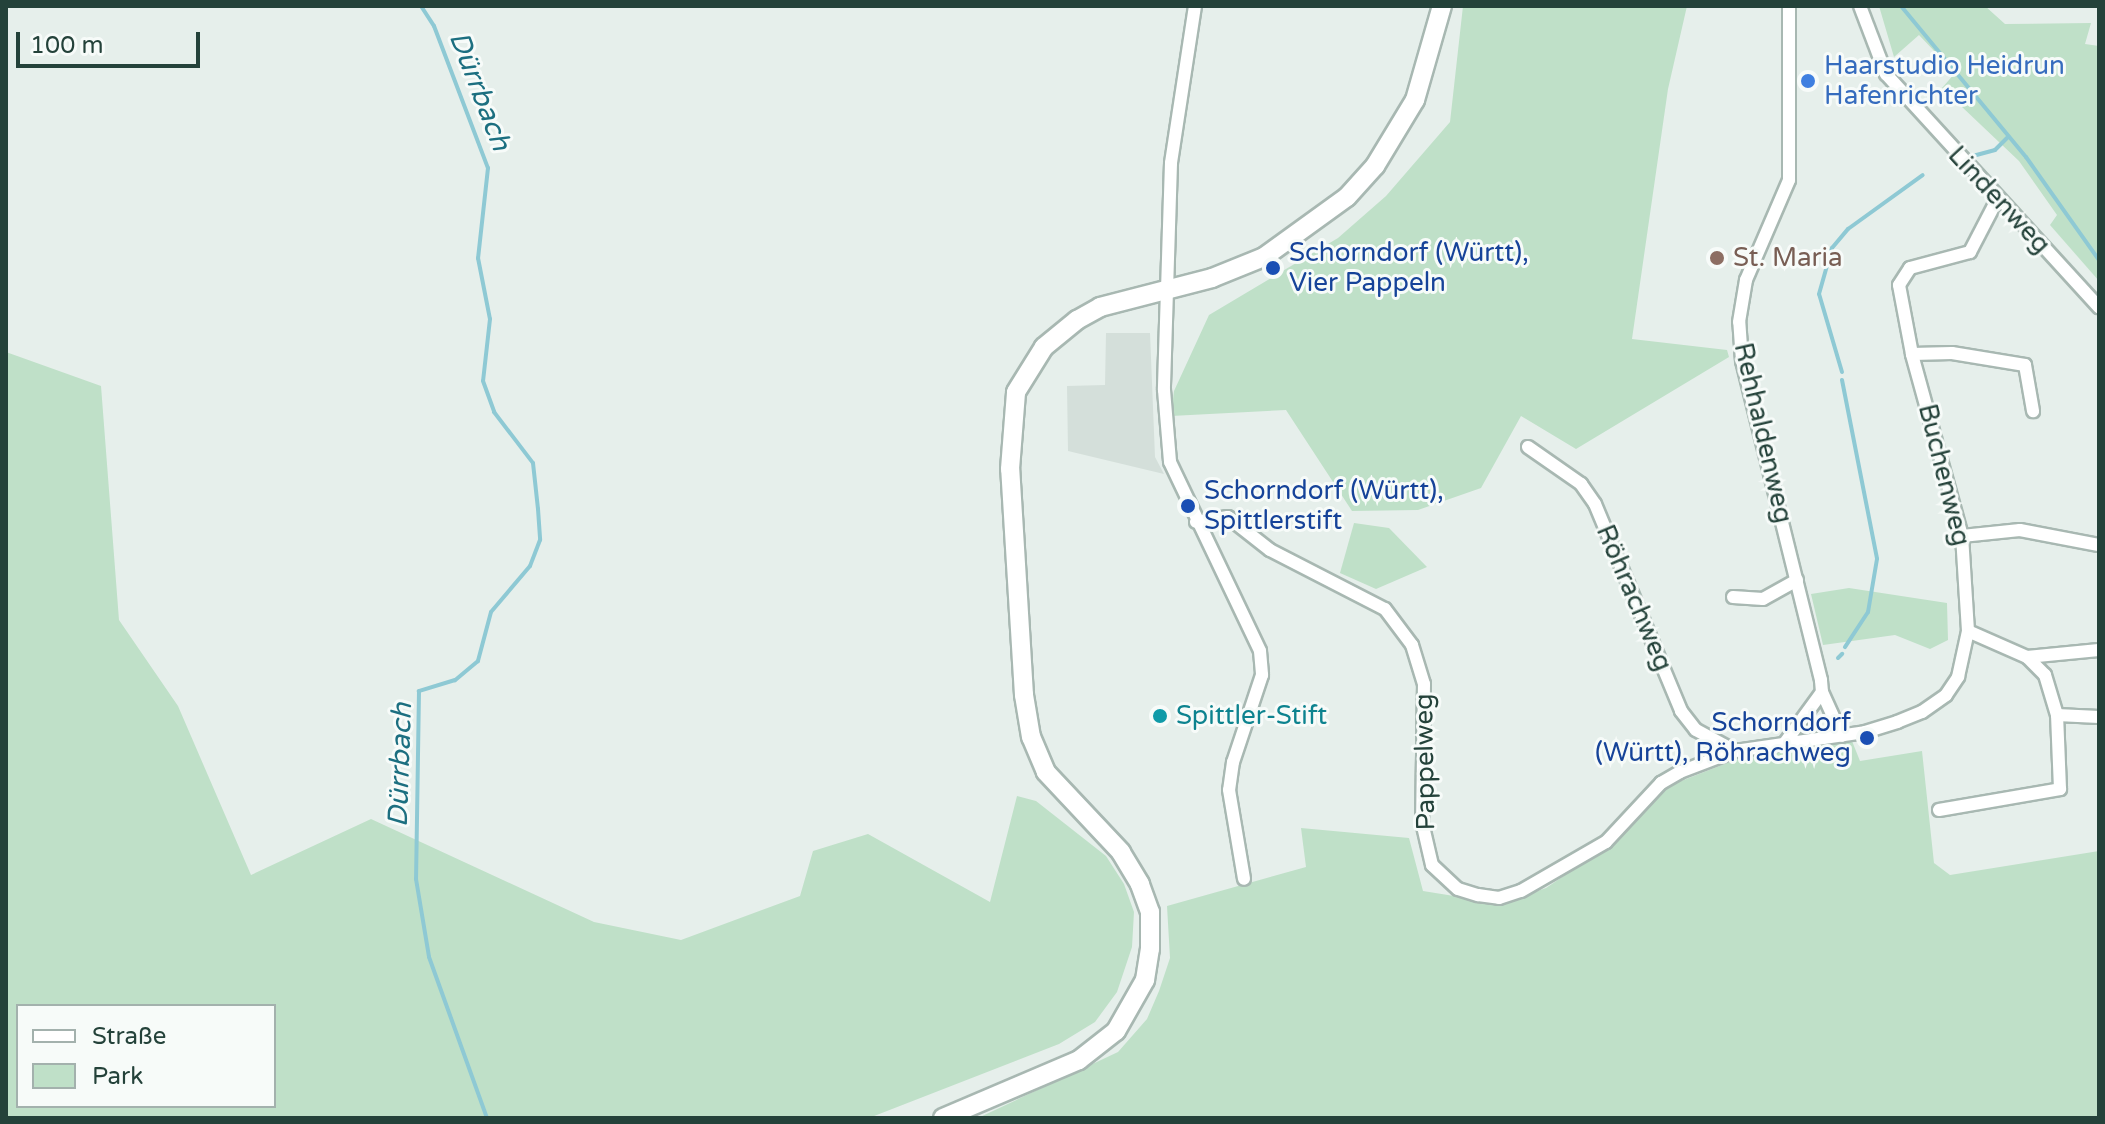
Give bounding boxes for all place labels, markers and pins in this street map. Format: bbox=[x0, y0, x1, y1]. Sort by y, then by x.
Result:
place label: Haarstudio Heidrun Hafenrichter bbox=[1824, 50, 2065, 112]
marker: Haarstudio Heidrun Hafenrichter bbox=[1799, 72, 1817, 90]
place label: Schorndorf (Württ), Vier Pappeln bbox=[1289, 237, 1529, 298]
place label: St. Maria bbox=[1733, 242, 1843, 274]
marker: St. Maria bbox=[1708, 249, 1726, 267]
marker: Schorndorf (Württ), Vier Pappeln bbox=[1264, 259, 1282, 277]
place label: Schorndorf (Württ), Spittlerstift bbox=[1204, 475, 1444, 536]
marker: Schorndorf (Württ), Spittlerstift bbox=[1179, 497, 1197, 515]
place label: Spittler-Stift bbox=[1176, 700, 1327, 732]
marker: Spittler-Stift bbox=[1151, 707, 1169, 725]
place label: Schorndorf (Württ), Röhrachweg bbox=[1595, 707, 1851, 768]
marker: Schorndorf (Württ), Röhrachweg bbox=[1858, 729, 1876, 747]

